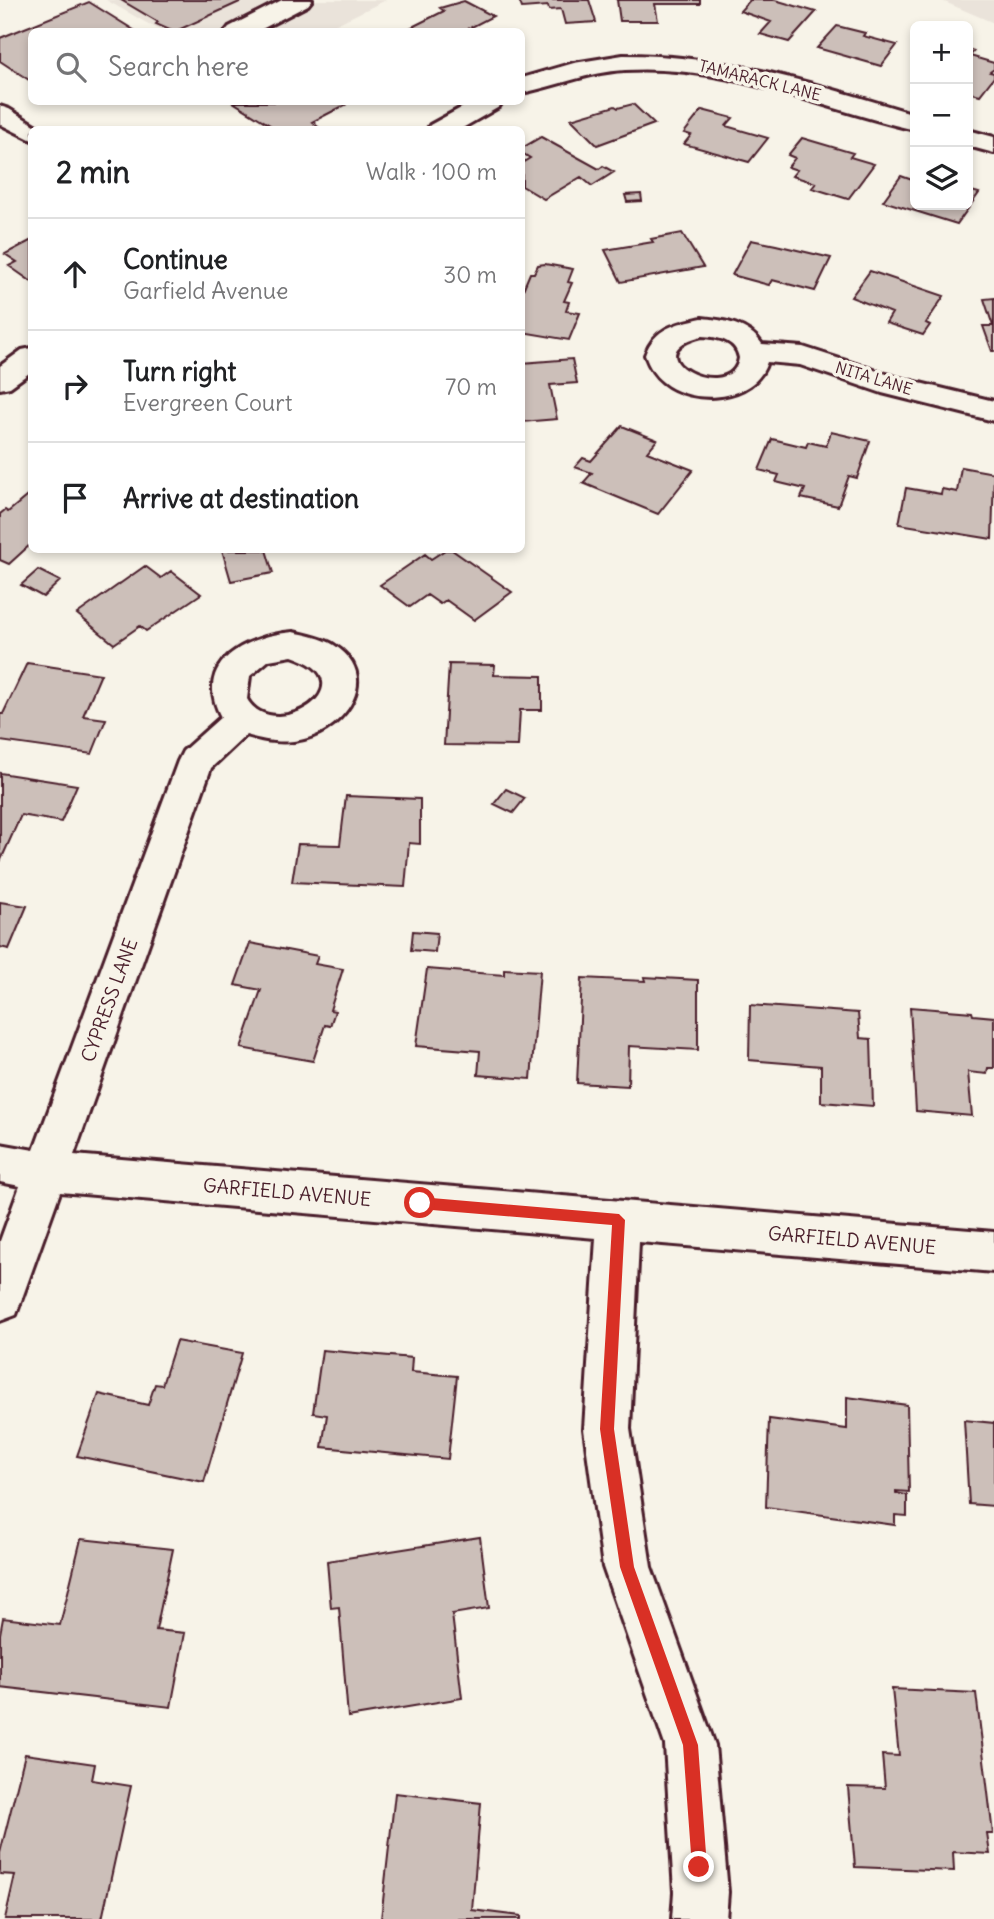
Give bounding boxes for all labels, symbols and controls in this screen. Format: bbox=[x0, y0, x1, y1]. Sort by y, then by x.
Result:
map controls bbox=[910, 21, 973, 210]
button: + bbox=[910, 21, 973, 84]
search box bbox=[28, 28, 525, 105]
icon: search bbox=[52, 48, 90, 86]
text: Search here bbox=[108, 50, 249, 83]
street label: TAMARACK LANE bbox=[697, 55, 823, 105]
button: − bbox=[910, 84, 973, 147]
button: layers bbox=[910, 147, 973, 210]
text: 2 min bbox=[56, 153, 130, 191]
text: Walk · 100 m bbox=[366, 157, 497, 186]
text: Continue bbox=[123, 243, 228, 276]
icon: ahead bbox=[56, 255, 94, 293]
text: 30 m bbox=[443, 260, 497, 289]
text: Garfield Avenue bbox=[123, 276, 288, 305]
text: Turn right bbox=[123, 355, 236, 388]
street label: NITA LANE bbox=[833, 357, 915, 399]
icon: right bbox=[56, 367, 94, 405]
text: 70 m bbox=[445, 372, 497, 401]
text: Evergreen Court bbox=[123, 388, 292, 417]
icon: arrive bbox=[56, 479, 94, 517]
text: Arrive at destination bbox=[123, 482, 359, 515]
street label: CYPRESS LANE bbox=[75, 935, 143, 1065]
street label: GARFIELD AVENUE bbox=[202, 1173, 372, 1211]
route start bbox=[404, 1187, 435, 1218]
street label: GARFIELD AVENUE bbox=[767, 1221, 937, 1259]
route end bbox=[683, 1851, 714, 1882]

